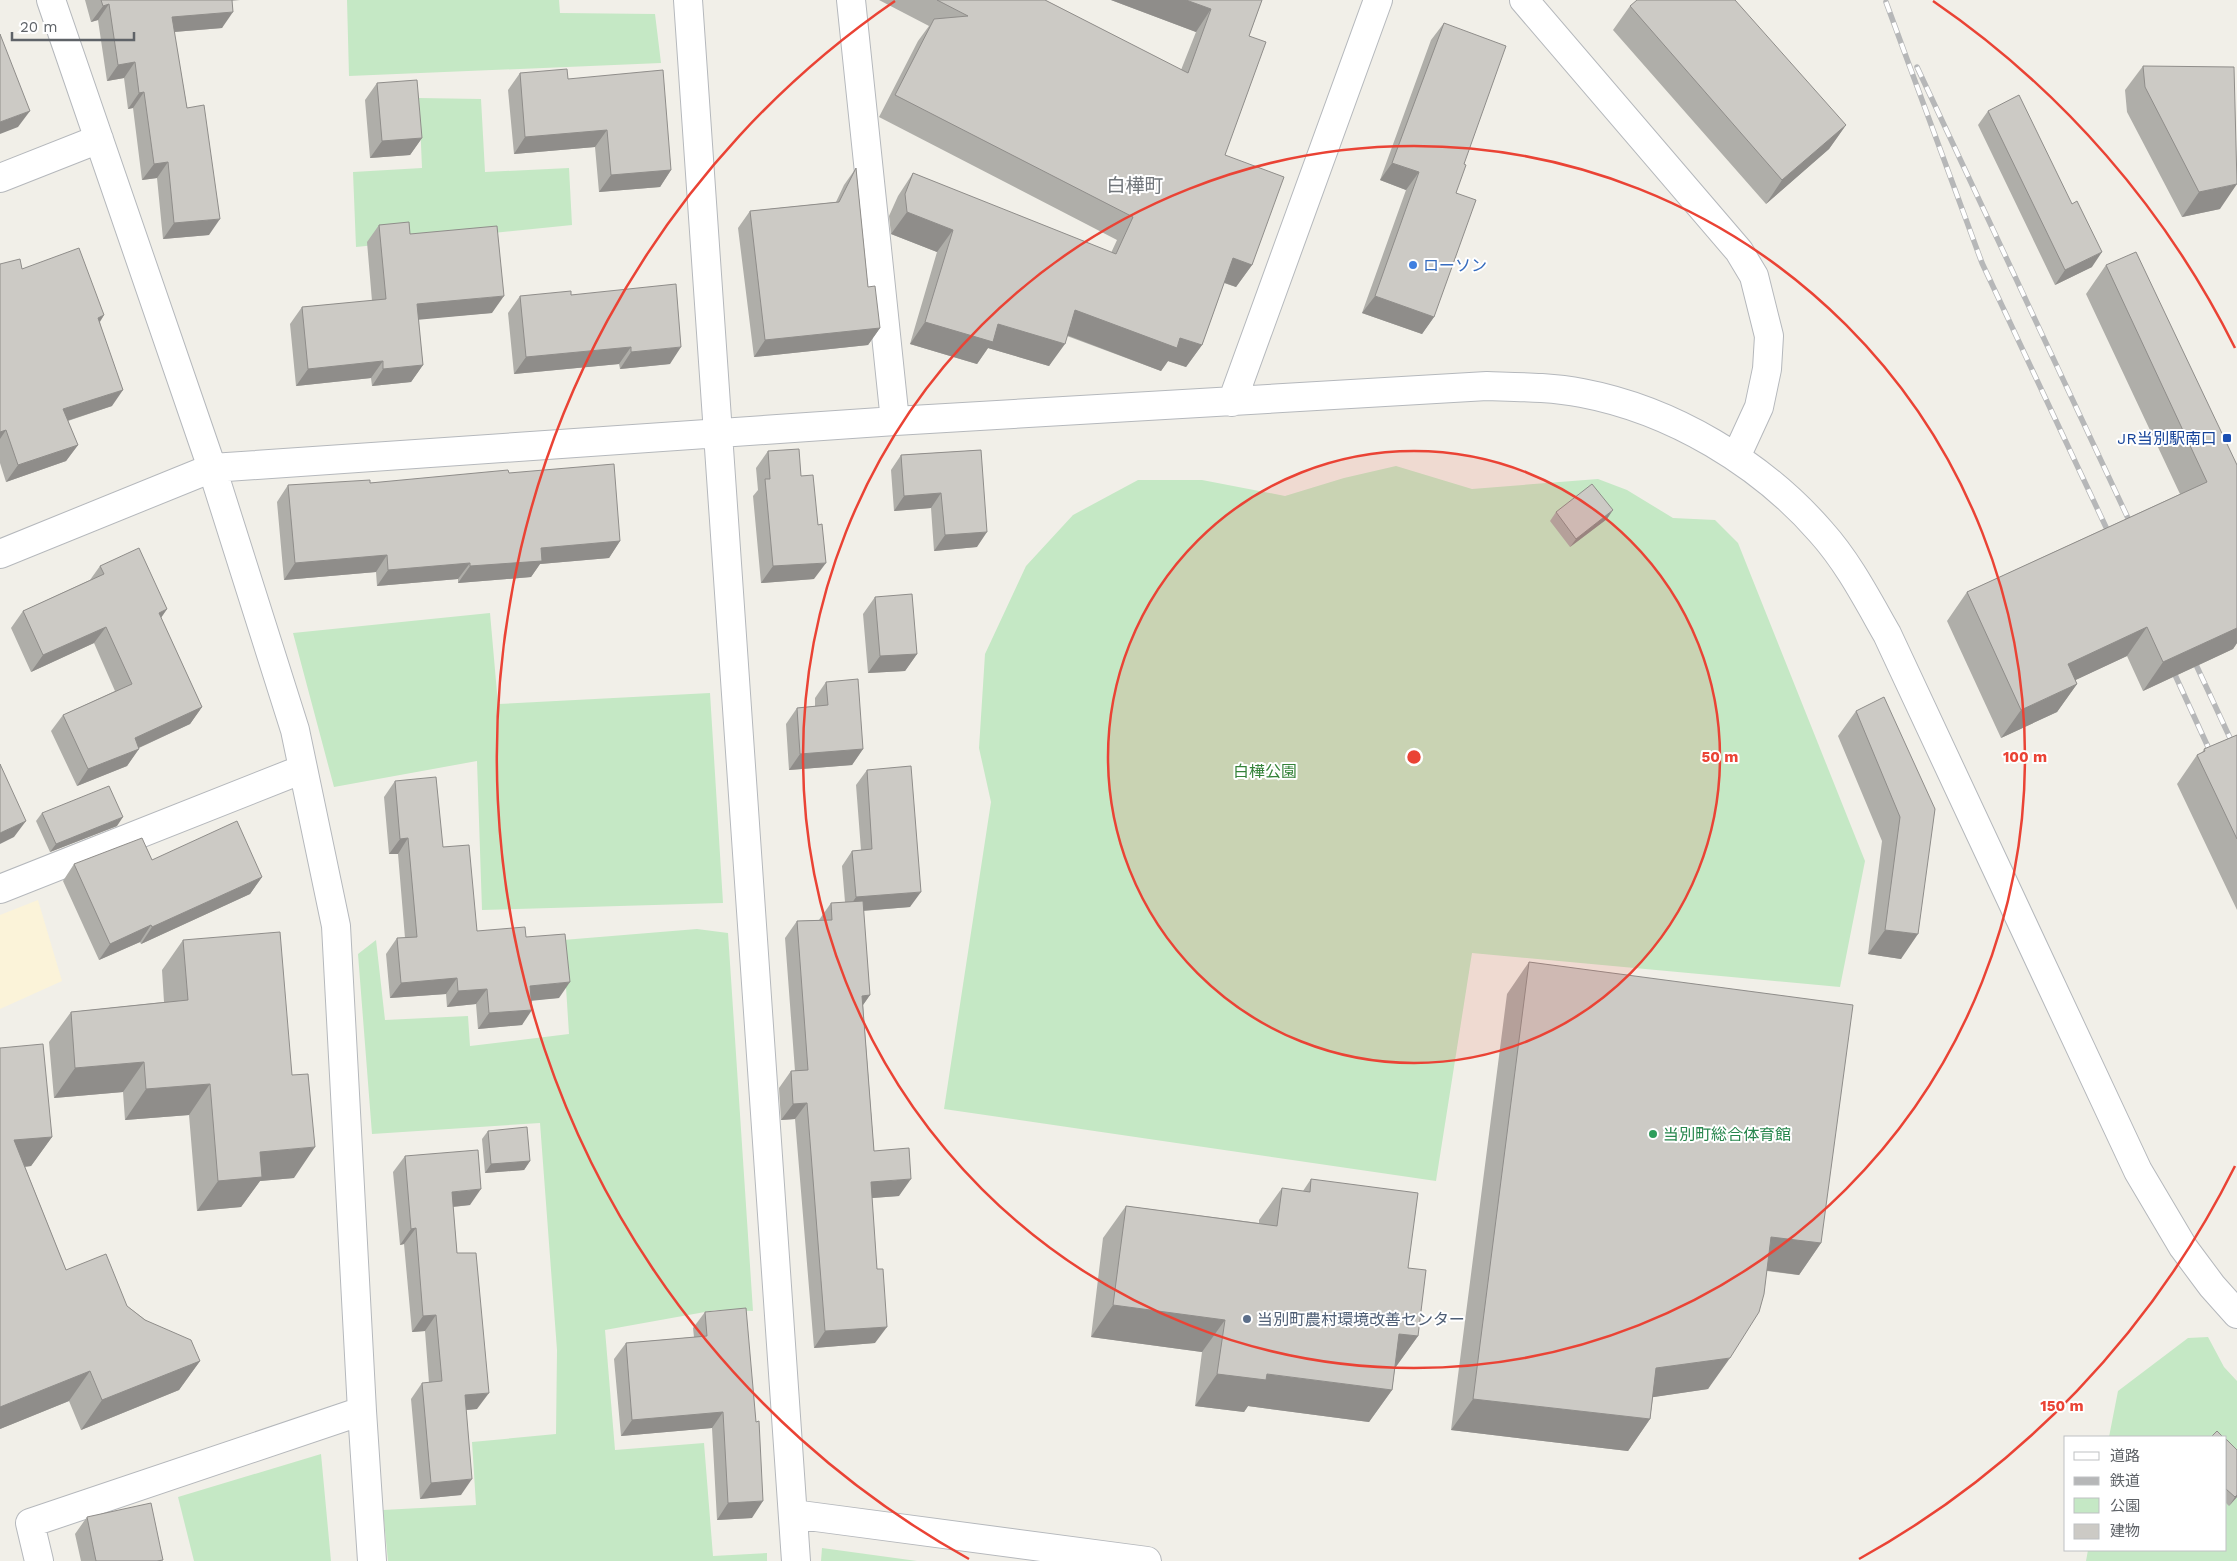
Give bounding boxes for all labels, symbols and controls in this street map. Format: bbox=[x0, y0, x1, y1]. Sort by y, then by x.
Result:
scale bar bbox=[12, 10, 135, 42]
text: 20 m bbox=[20, 18, 58, 36]
district label: 白樺町 bbox=[1106, 174, 1164, 197]
place label: ローソン bbox=[1423, 256, 1487, 275]
marker: ローソン bbox=[1407, 259, 1419, 271]
place label: JR当別駅南口 bbox=[2117, 429, 2217, 448]
marker: JR当別駅南口 bbox=[2221, 432, 2233, 444]
centre of rings bbox=[1405, 748, 1423, 766]
text: 50 m bbox=[1702, 748, 1738, 766]
text: 100 m bbox=[2003, 748, 2047, 766]
park label: 白樺公園 bbox=[1233, 762, 1297, 781]
place label: 当別町総合体育館 bbox=[1663, 1125, 1791, 1144]
marker: 当別町総合体育館 bbox=[1647, 1128, 1659, 1140]
place label: 当別町農村環境改善センター bbox=[1257, 1310, 1465, 1329]
marker: 当別町農村環境改善センター bbox=[1241, 1313, 1253, 1325]
text: 150 m bbox=[2040, 1397, 2084, 1415]
legend bbox=[2064, 1436, 2227, 1551]
text: 道路 bbox=[2110, 1447, 2140, 1465]
text: 鉄道 bbox=[2110, 1472, 2140, 1490]
text: 公園 bbox=[2110, 1497, 2140, 1515]
text: 建物 bbox=[2110, 1522, 2140, 1540]

